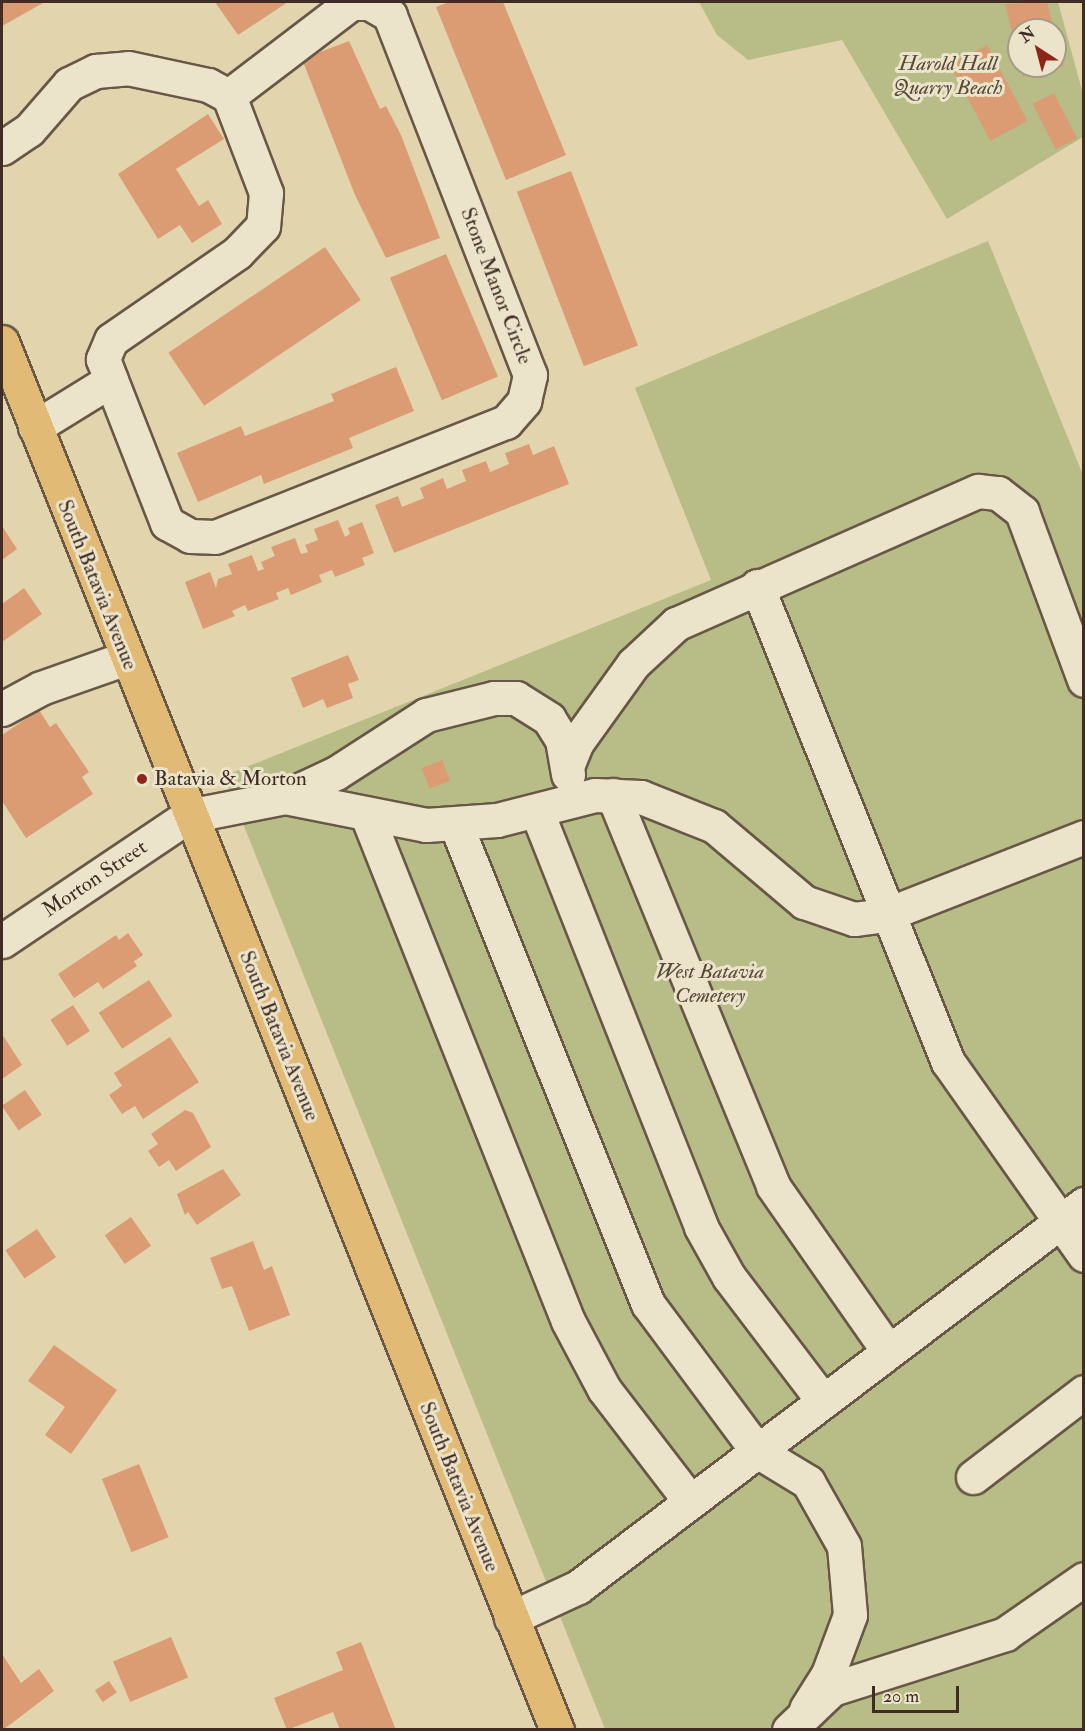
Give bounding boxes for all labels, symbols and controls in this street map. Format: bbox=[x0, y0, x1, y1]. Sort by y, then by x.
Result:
north arrow bbox=[1007, 18, 1067, 78]
text: N bbox=[1016, 23, 1039, 47]
park label: Harold Hall Quarry Beach bbox=[893, 51, 1003, 101]
street label: Stone Manor Circle bbox=[455, 204, 537, 368]
street label: South Batavia Avenue bbox=[51, 496, 143, 674]
place label: Batavia & Morton bbox=[154, 766, 307, 792]
marker: Batavia & Morton bbox=[135, 772, 149, 786]
street label: Morton Street bbox=[38, 835, 152, 923]
street label: South Batavia Avenue bbox=[233, 947, 325, 1125]
park label: West Batavia Cemetery bbox=[656, 959, 764, 1009]
street label: South Batavia Avenue bbox=[413, 1398, 505, 1576]
scale bar bbox=[875, 1674, 962, 1712]
text: 20 m bbox=[883, 1685, 919, 1708]

